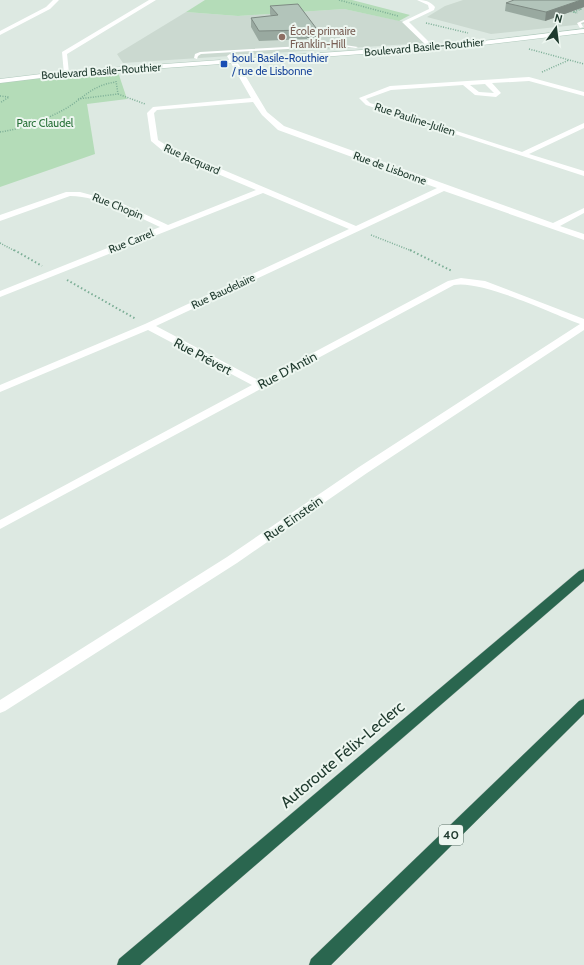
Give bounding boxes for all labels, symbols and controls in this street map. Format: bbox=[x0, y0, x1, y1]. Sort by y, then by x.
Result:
north arrow bbox=[536, 8, 576, 48]
text: N bbox=[553, 11, 564, 26]
place label: École primaire Franklin-Hill bbox=[290, 24, 356, 51]
marker: École primaire Franklin-Hill bbox=[277, 32, 287, 42]
street label: Boulevard Basile-Routhier bbox=[364, 35, 485, 59]
place label: boul. Basile-Routhier / rue de Lisbonne bbox=[231, 51, 329, 78]
marker: boul. Basile-Routhier / rue de Lisbonne bbox=[219, 59, 229, 69]
street label: Boulevard Basile-Routhier bbox=[41, 60, 162, 82]
street label: Rue Pauline-Julien bbox=[373, 99, 457, 139]
park label: Parc Claudel bbox=[17, 116, 74, 130]
street label: Rue Jacquard bbox=[162, 140, 222, 178]
street label: Rue de Lisbonne bbox=[351, 148, 429, 188]
street label: Rue Chopin bbox=[90, 189, 146, 223]
street label: Rue Carrel bbox=[106, 225, 156, 256]
street label: Rue Baudelaire bbox=[189, 270, 258, 312]
street label: Rue Prévert bbox=[171, 334, 235, 378]
street label: Rue D'Antin bbox=[255, 348, 319, 392]
street label: Rue Einstein bbox=[261, 492, 325, 544]
street label: Autoroute Félix-Leclerc bbox=[277, 697, 408, 812]
road number: 40 bbox=[439, 825, 463, 845]

